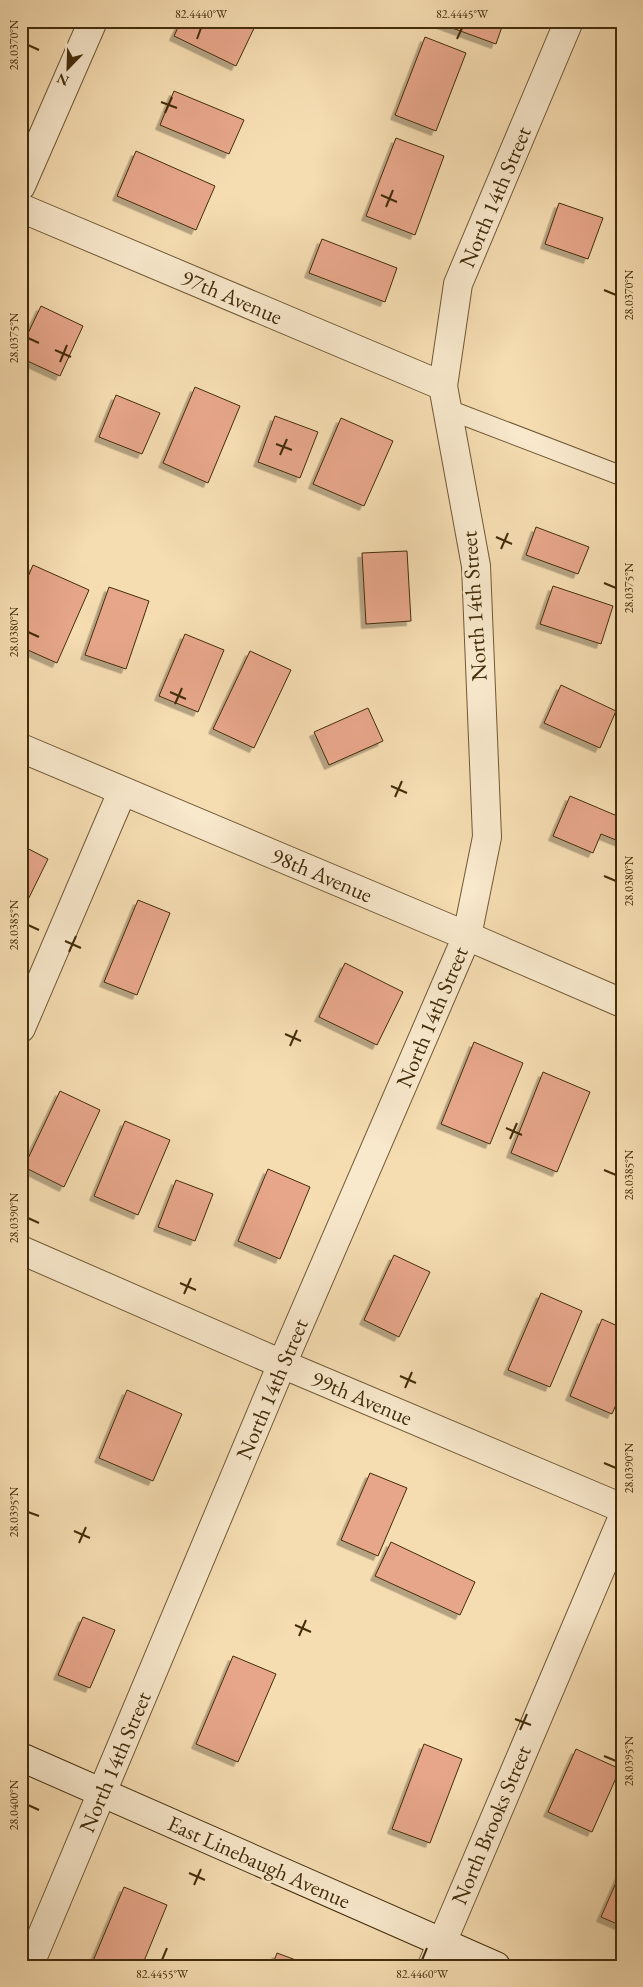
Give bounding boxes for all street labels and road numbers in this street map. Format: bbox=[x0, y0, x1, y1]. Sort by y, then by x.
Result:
street label: North 14th Street bbox=[452, 122, 538, 272]
street label: 97th Avenue bbox=[177, 263, 287, 331]
street label: North 14th Street bbox=[454, 530, 494, 682]
street label: 98th Avenue bbox=[267, 841, 377, 909]
street label: North 14th Street bbox=[389, 942, 475, 1092]
street label: North 14th Street bbox=[229, 1314, 315, 1464]
street label: 99th Avenue bbox=[307, 1364, 417, 1432]
street label: North 14th Street bbox=[72, 1687, 158, 1837]
street label: North Brooks Street bbox=[444, 1741, 538, 1909]
street label: East Linebaugh Avenue bbox=[163, 1809, 355, 1916]

